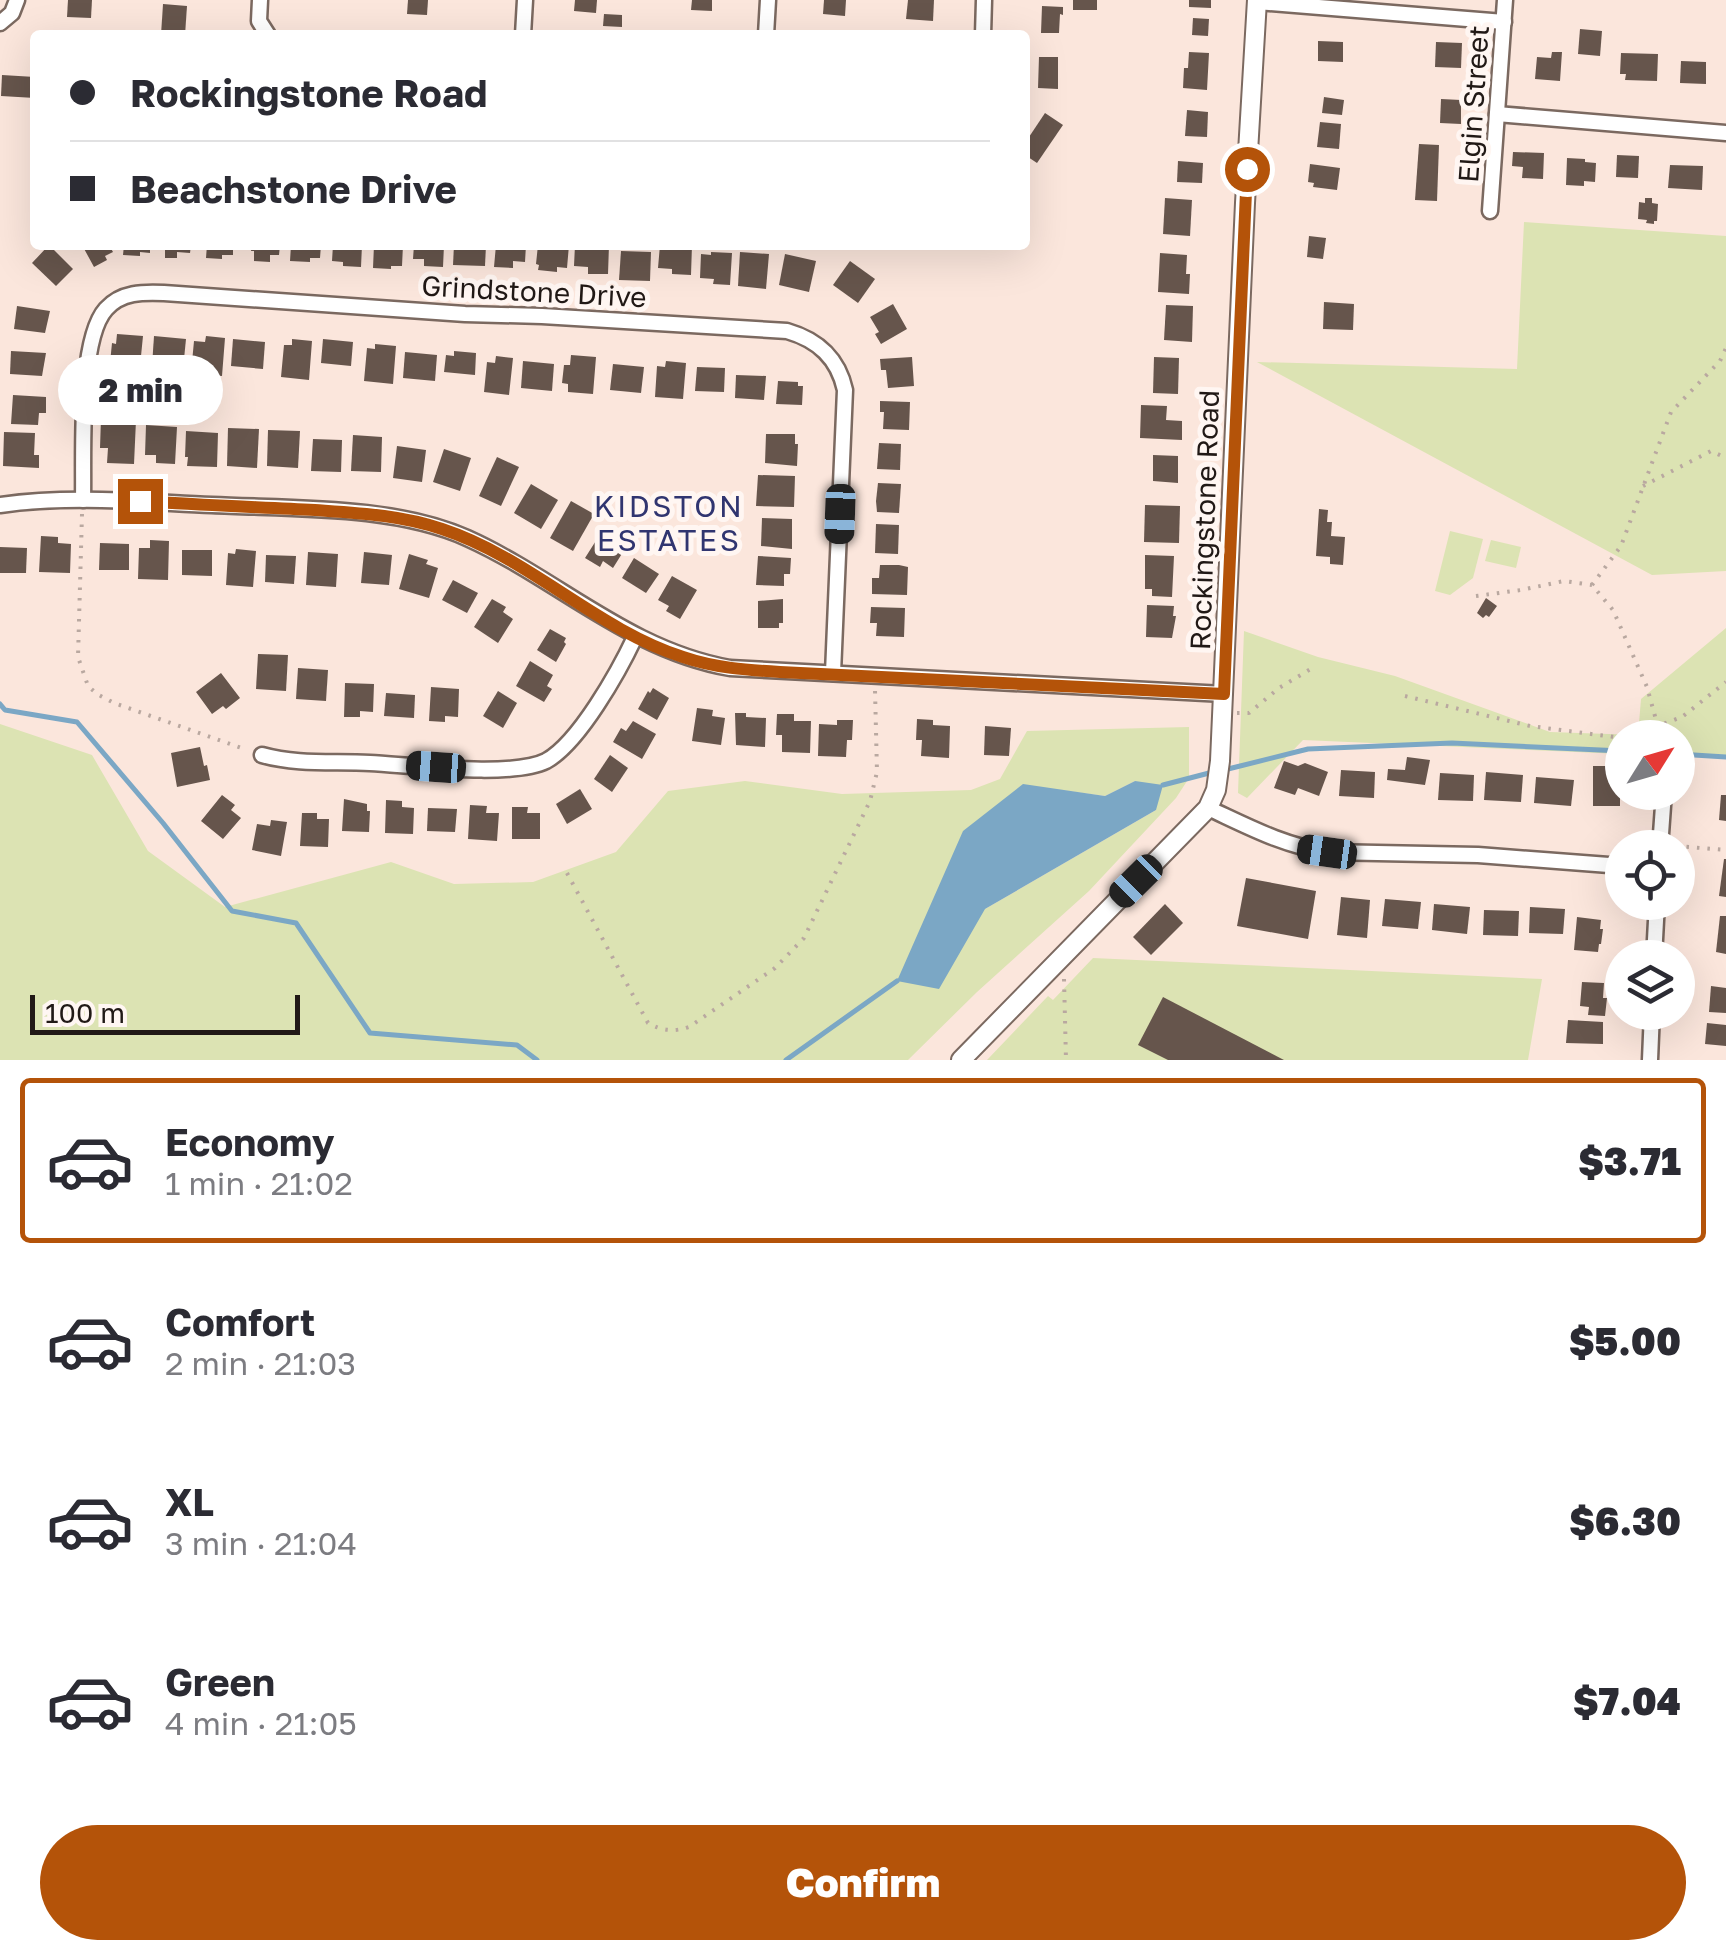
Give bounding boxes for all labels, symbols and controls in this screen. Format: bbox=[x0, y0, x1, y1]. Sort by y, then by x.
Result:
street label: Elgin Street bbox=[1451, 24, 1495, 184]
text: Rockingstone Road bbox=[130, 70, 487, 115]
route start bbox=[1225, 147, 1270, 192]
text: Beachstone Drive bbox=[130, 166, 457, 211]
street label: Grindstone Drive bbox=[421, 269, 647, 313]
callout: 2 min bbox=[58, 356, 222, 426]
text: 2 min bbox=[98, 371, 183, 409]
street label: Rockingstone Road bbox=[1183, 389, 1225, 651]
route end bbox=[118, 479, 163, 524]
car bbox=[824, 483, 856, 545]
district label: KIDSTON ESTATES bbox=[594, 488, 744, 558]
north arrow bbox=[1605, 720, 1695, 810]
map controls bbox=[1605, 720, 1695, 1030]
car bbox=[405, 750, 467, 784]
button: locate bbox=[1605, 830, 1695, 920]
car bbox=[1295, 833, 1359, 871]
car bbox=[1104, 849, 1168, 913]
button: layers bbox=[1605, 940, 1695, 1030]
scale bar bbox=[30, 990, 300, 1034]
text: 100 m bbox=[45, 996, 125, 1029]
icon: car bbox=[45, 1116, 135, 1206]
text: Economy bbox=[165, 1119, 334, 1164]
text: $3.71 bbox=[1578, 1138, 1681, 1183]
text: 1 min · 21:02 bbox=[165, 1164, 353, 1202]
icon: car bbox=[45, 1296, 135, 1386]
text: Comfort bbox=[165, 1299, 315, 1344]
text: $5.00 bbox=[1569, 1318, 1681, 1363]
text: 2 min · 21:03 bbox=[165, 1344, 356, 1382]
icon: car bbox=[45, 1476, 135, 1566]
text: XL bbox=[165, 1479, 214, 1524]
text: $6.30 bbox=[1569, 1498, 1681, 1543]
text: 3 min · 21:04 bbox=[165, 1524, 357, 1562]
icon: car bbox=[45, 1656, 135, 1746]
text: Green bbox=[165, 1659, 275, 1704]
text: $7.04 bbox=[1573, 1678, 1681, 1723]
text: 4 min · 21:05 bbox=[165, 1704, 357, 1742]
button: Confirm bbox=[40, 1825, 1686, 1940]

